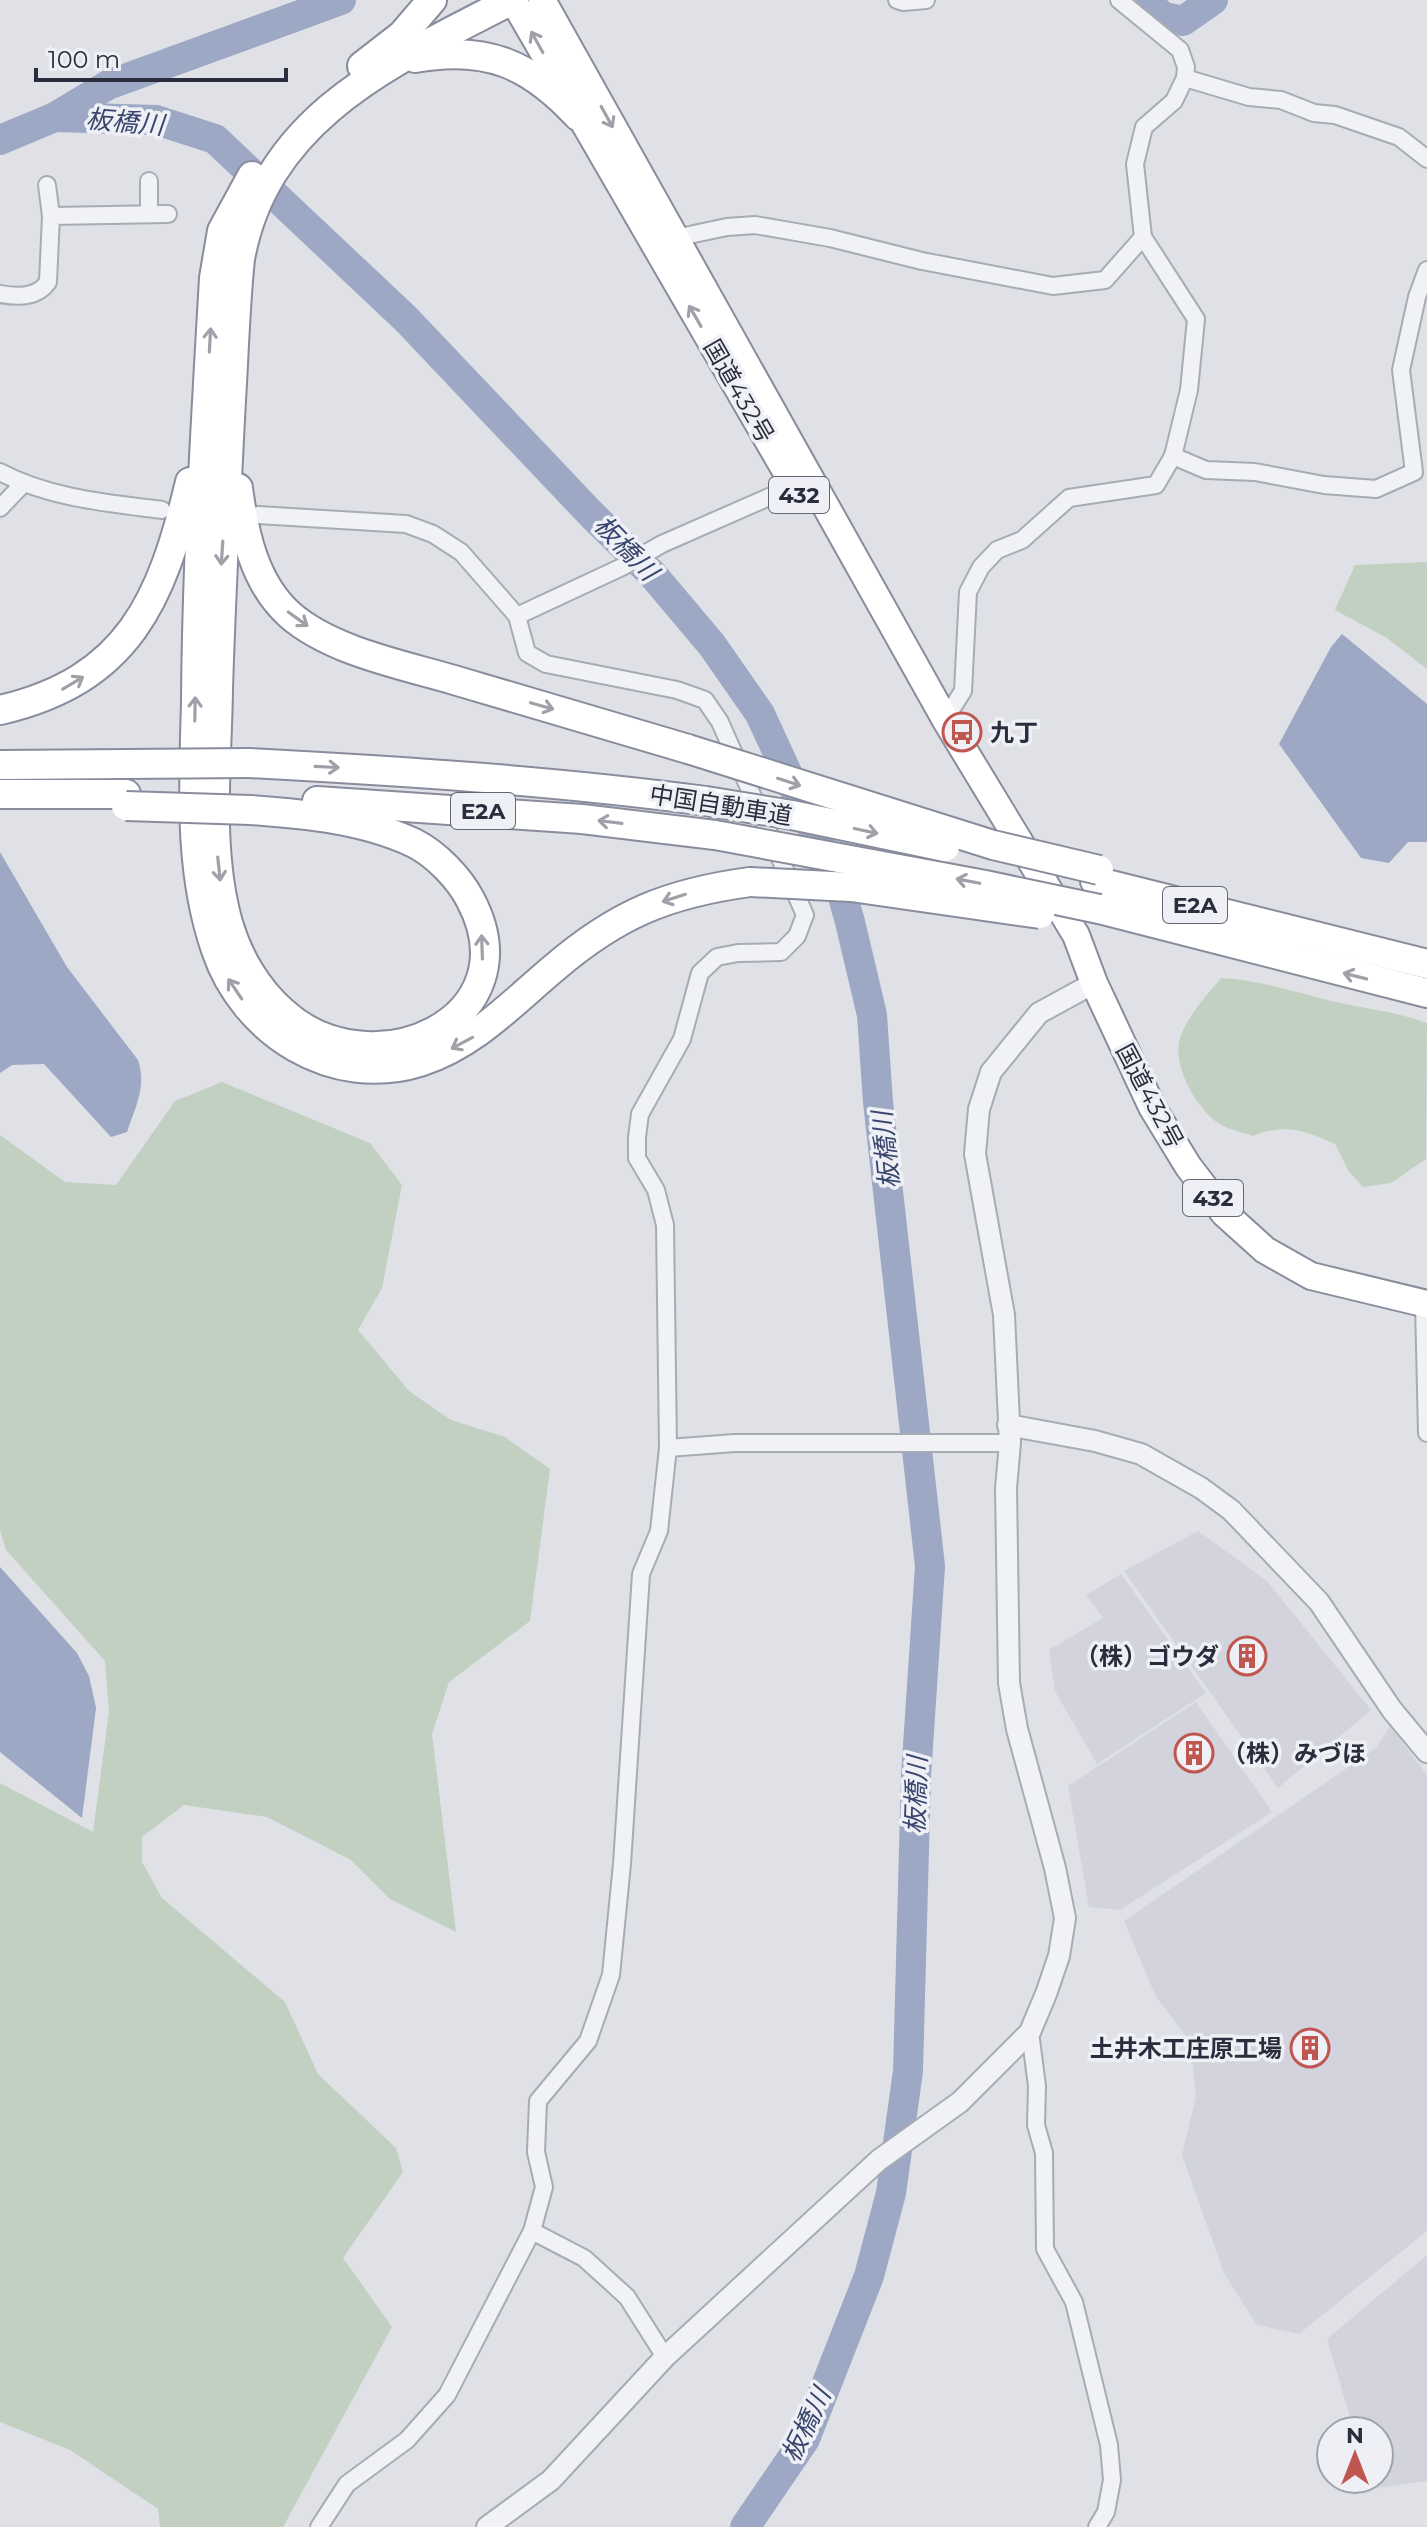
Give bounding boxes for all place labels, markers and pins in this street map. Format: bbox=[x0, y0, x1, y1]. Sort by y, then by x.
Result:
bus stop icon: 九丁 bbox=[941, 711, 983, 753]
place label: 九丁 bbox=[990, 718, 1038, 747]
building icon: （株）ゴウダ bbox=[1226, 1635, 1268, 1677]
place label: （株）ゴウダ bbox=[1075, 1642, 1219, 1671]
building icon: （株）みづほ bbox=[1173, 1732, 1215, 1774]
place label: （株）みづほ bbox=[1222, 1739, 1366, 1768]
building icon: 土井木工庄原工場 bbox=[1289, 2027, 1331, 2069]
place label: 土井木工庄原工場 bbox=[1090, 2034, 1282, 2063]

